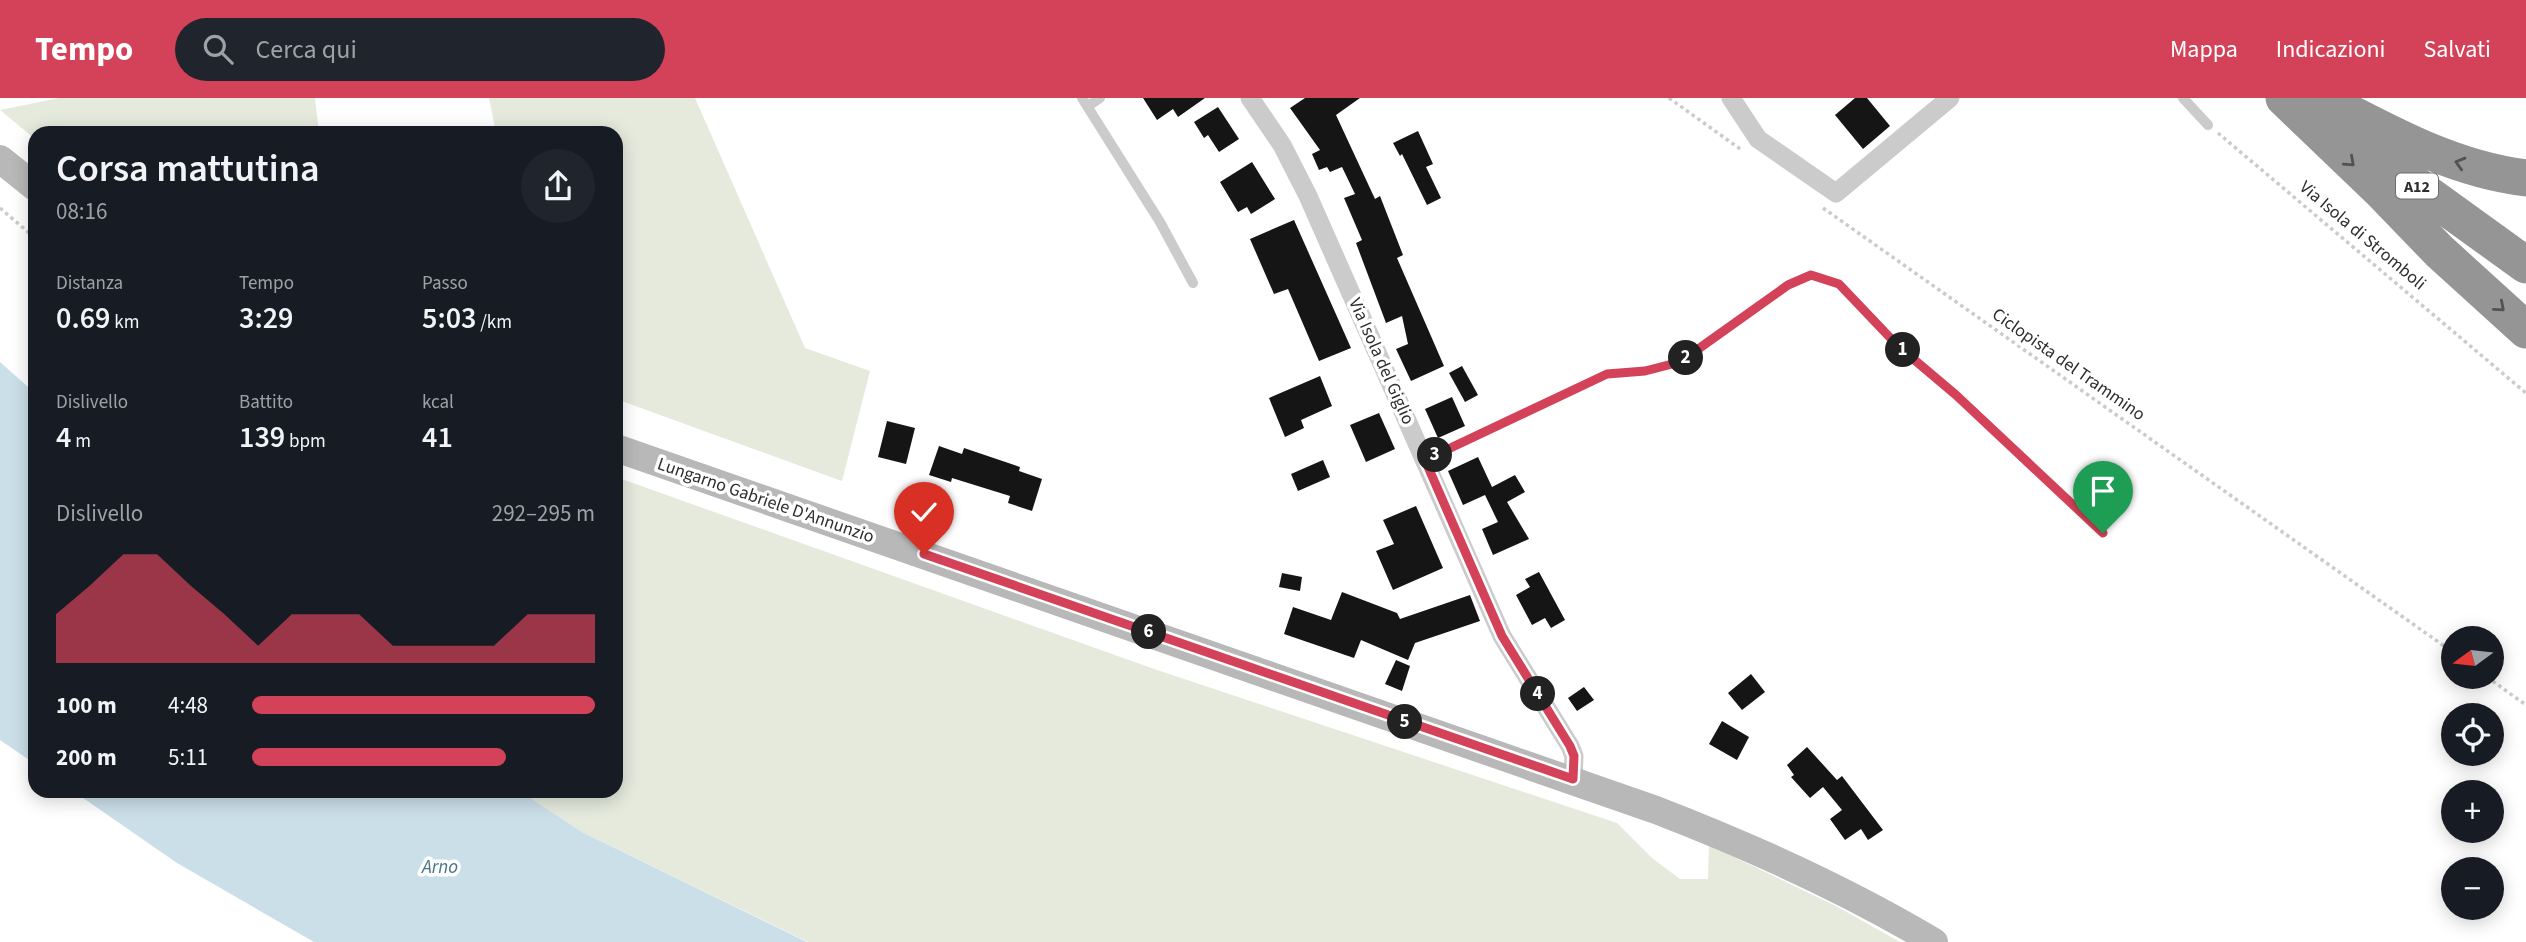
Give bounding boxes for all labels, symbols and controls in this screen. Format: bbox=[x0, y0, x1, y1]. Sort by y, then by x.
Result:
search box bbox=[175, 18, 665, 81]
text: Tempo bbox=[35, 26, 133, 73]
icon: search bbox=[199, 30, 237, 68]
text: Cerca qui bbox=[255, 31, 357, 68]
text: Mappa bbox=[2170, 32, 2238, 67]
text: Indicazioni bbox=[2276, 32, 2385, 67]
text: Salvati bbox=[2423, 32, 2491, 67]
text: Corsa mattutina bbox=[56, 142, 320, 196]
button: share bbox=[521, 149, 595, 223]
one-way arrow bbox=[2342, 154, 2355, 166]
one-way arrow bbox=[2454, 156, 2466, 171]
road number: A12 bbox=[2396, 174, 2438, 198]
street label: Via Isola di Stromboli bbox=[2294, 175, 2431, 296]
text: 08:16 bbox=[56, 195, 107, 228]
text: Distanza bbox=[56, 270, 123, 297]
text: Tempo bbox=[239, 270, 294, 297]
text: Passo bbox=[422, 270, 468, 297]
street label: Via Isola del Giglio bbox=[1342, 294, 1421, 428]
text: 0.69 bbox=[56, 297, 110, 340]
text: 3:29 bbox=[239, 297, 293, 340]
text: 5:03 bbox=[422, 297, 476, 340]
one-way arrow bbox=[2492, 299, 2505, 311]
street label: Ciclopista del Trammino bbox=[1987, 302, 2150, 427]
text: km bbox=[110, 309, 139, 336]
text: /km bbox=[476, 309, 512, 336]
pin: 1 bbox=[1885, 332, 1920, 368]
text: 1 bbox=[1897, 336, 1908, 363]
pin: 2 bbox=[1668, 341, 1704, 376]
text: 2 bbox=[1680, 344, 1691, 371]
text: Dislivello bbox=[56, 389, 128, 416]
text: Battito bbox=[239, 389, 293, 416]
text: kcal bbox=[422, 389, 454, 416]
text: 4 bbox=[56, 416, 71, 459]
text: 139 bbox=[239, 416, 285, 459]
text: 41 bbox=[422, 416, 453, 459]
text: m bbox=[71, 428, 91, 455]
text: bpm bbox=[285, 428, 326, 455]
pin: 3 bbox=[1418, 438, 1452, 472]
text: 3 bbox=[1429, 441, 1440, 468]
street label: Lungarno Gabriele D'Annunzio bbox=[654, 452, 878, 549]
pin bbox=[2073, 461, 2133, 533]
icon: arrive bbox=[2084, 472, 2122, 510]
pin bbox=[894, 482, 954, 554]
icon: check bbox=[905, 493, 943, 531]
text: Dislivello bbox=[56, 497, 143, 530]
text: 292–295 m bbox=[492, 497, 595, 530]
pin: 6 bbox=[1132, 614, 1166, 650]
text: 6 bbox=[1143, 618, 1154, 645]
north arrow bbox=[2441, 626, 2504, 690]
map controls bbox=[2441, 626, 2504, 920]
pin: 4 bbox=[1520, 676, 1556, 712]
text: 4 bbox=[1532, 680, 1543, 707]
text: 100 m bbox=[56, 689, 117, 722]
text: 4:48 bbox=[168, 689, 208, 722]
button: locate bbox=[2441, 703, 2504, 766]
pin: 5 bbox=[1388, 704, 1422, 740]
text: 5 bbox=[1399, 708, 1410, 735]
text: 200 m bbox=[56, 741, 117, 774]
text: 5:11 bbox=[168, 741, 208, 774]
button: + bbox=[2441, 780, 2504, 843]
water label: Arno bbox=[421, 854, 458, 881]
button: − bbox=[2441, 857, 2504, 920]

